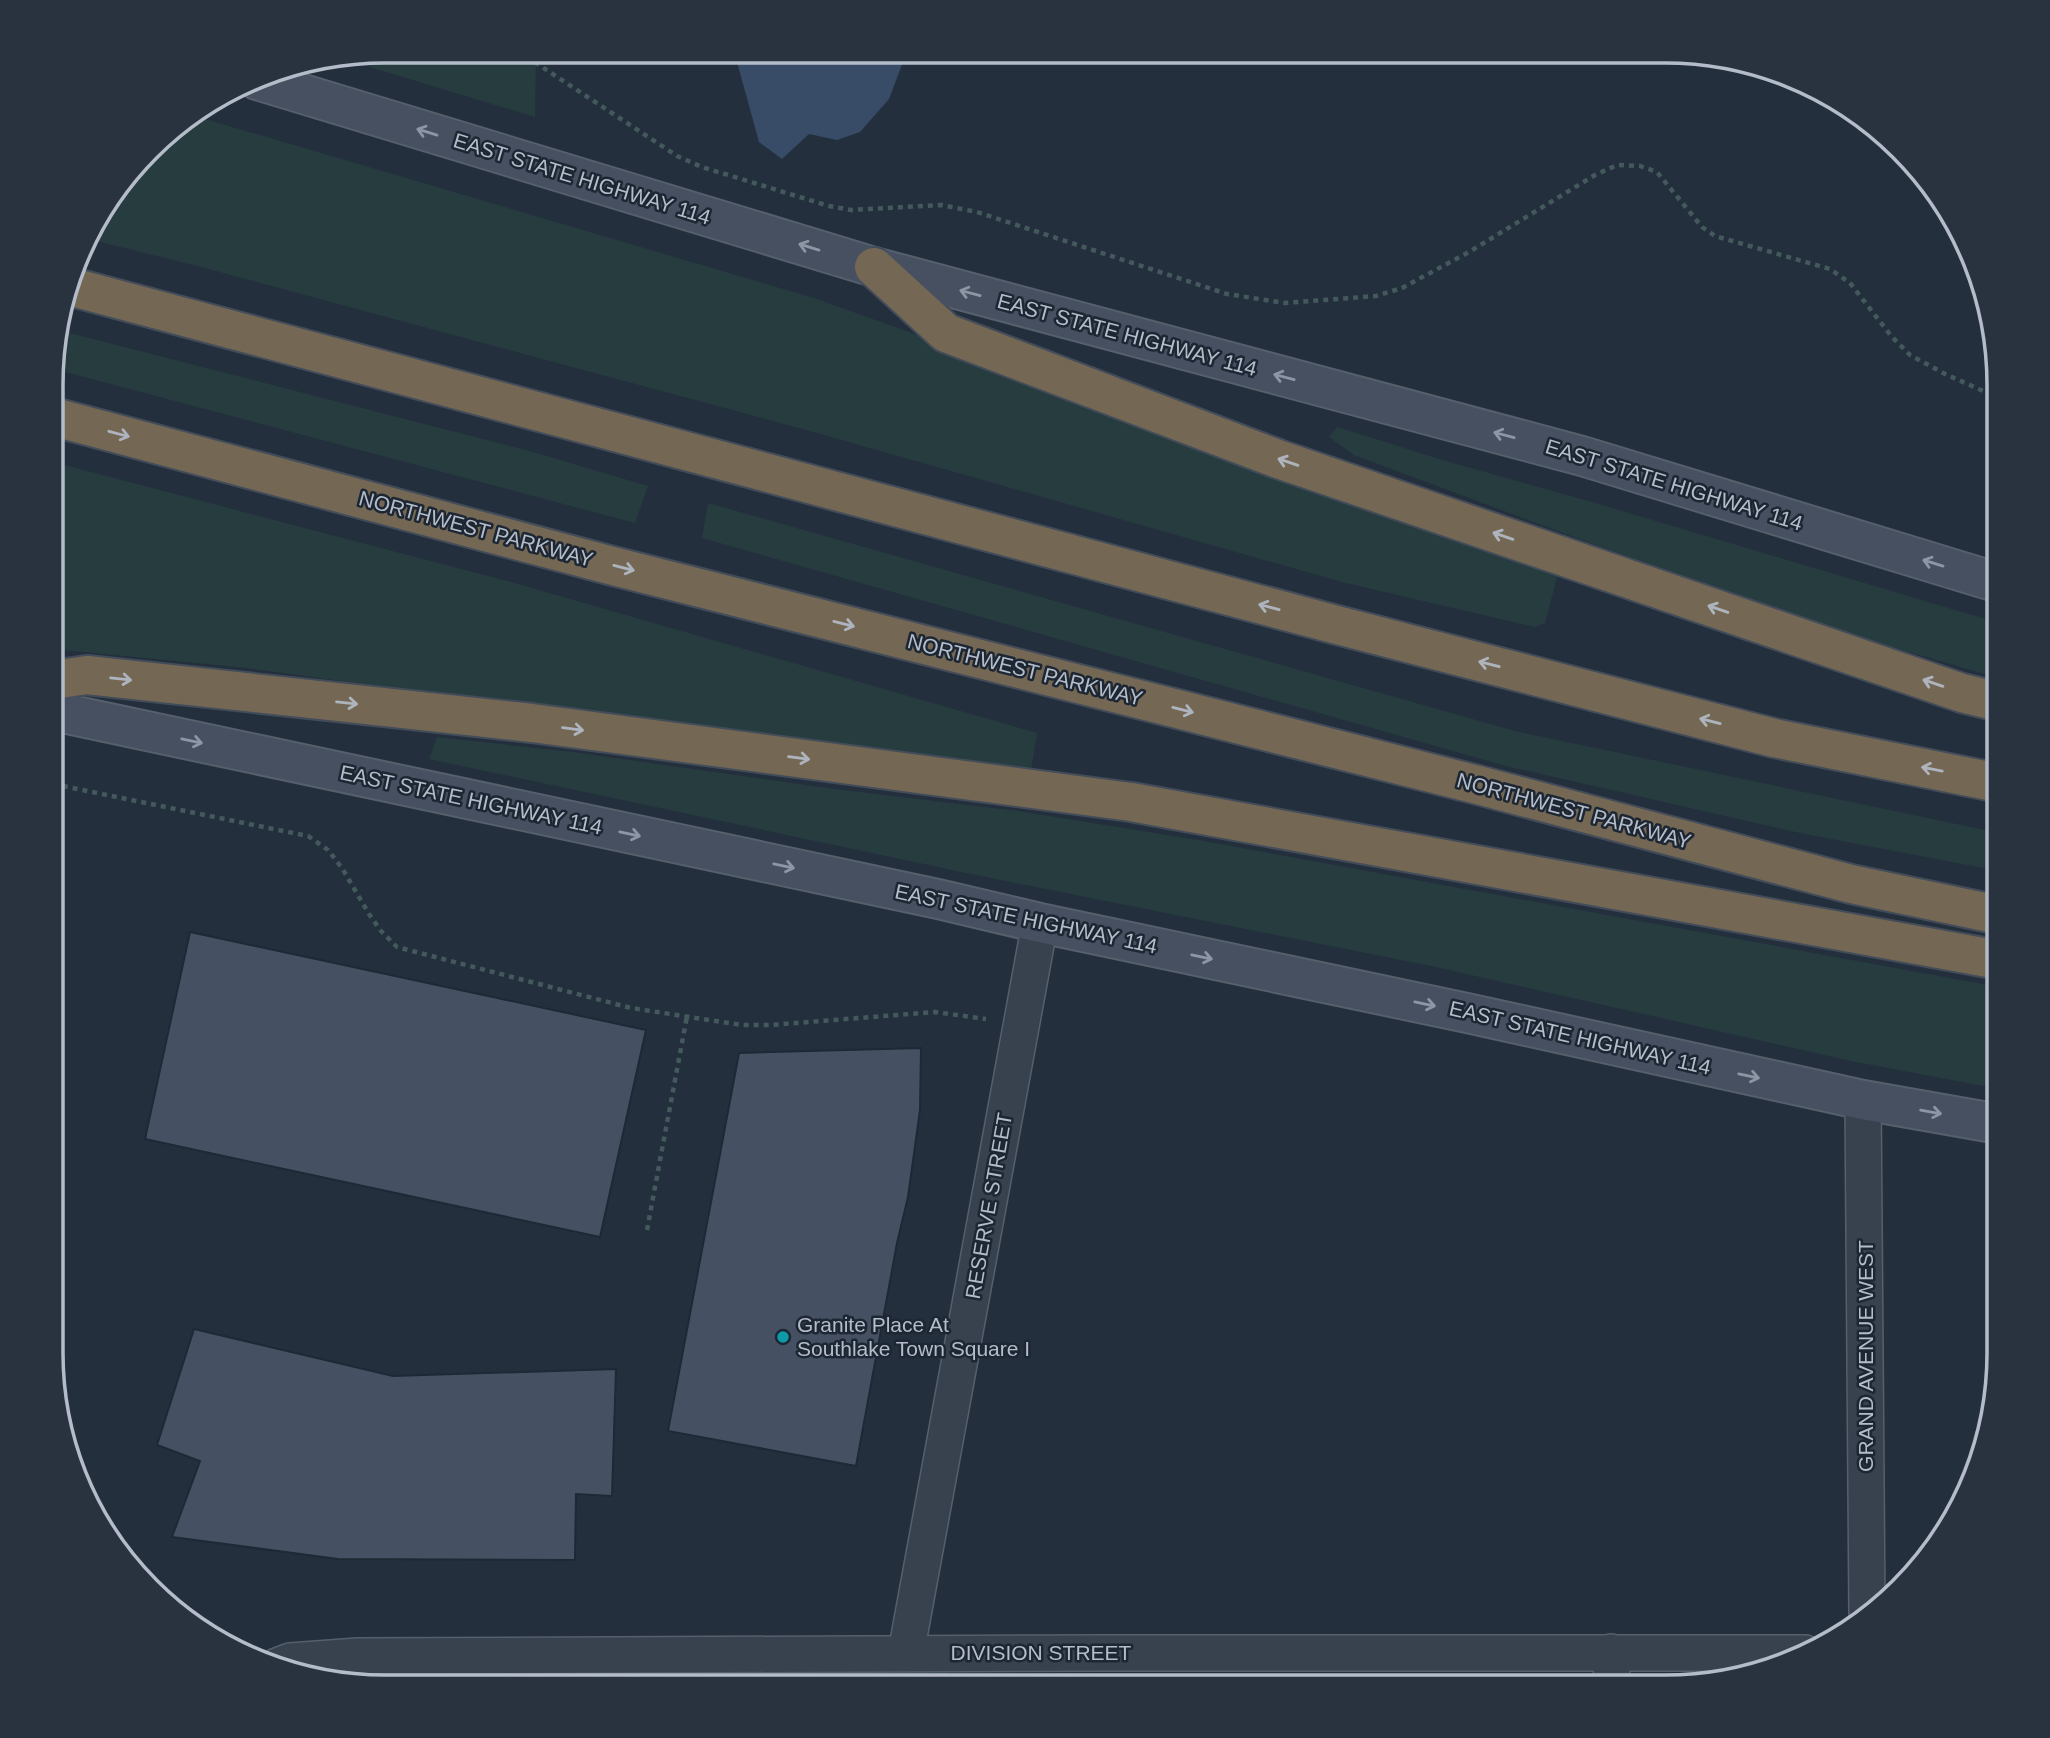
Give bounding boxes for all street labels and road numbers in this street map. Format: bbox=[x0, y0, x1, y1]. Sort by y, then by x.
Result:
street label: EAST STATE HIGHWAY 114 bbox=[451, 128, 714, 229]
street label: EAST STATE HIGHWAY 114 bbox=[995, 289, 1260, 380]
street label: EAST STATE HIGHWAY 114 bbox=[1543, 434, 1806, 535]
street label: NORTHWEST PARKWAY bbox=[357, 486, 596, 571]
street label: NORTHWEST PARKWAY bbox=[905, 629, 1145, 710]
street label: EAST STATE HIGHWAY 114 bbox=[338, 760, 605, 839]
street label: NORTHWEST PARKWAY bbox=[1455, 768, 1694, 853]
street label: EAST STATE HIGHWAY 114 bbox=[893, 879, 1160, 958]
street label: EAST STATE HIGHWAY 114 bbox=[1447, 996, 1713, 1079]
street label: RESERVE STREET bbox=[961, 1111, 1016, 1301]
street label: GRAND AVENUE WEST bbox=[1854, 1240, 1877, 1472]
street label: DIVISION STREET bbox=[951, 1641, 1132, 1664]

